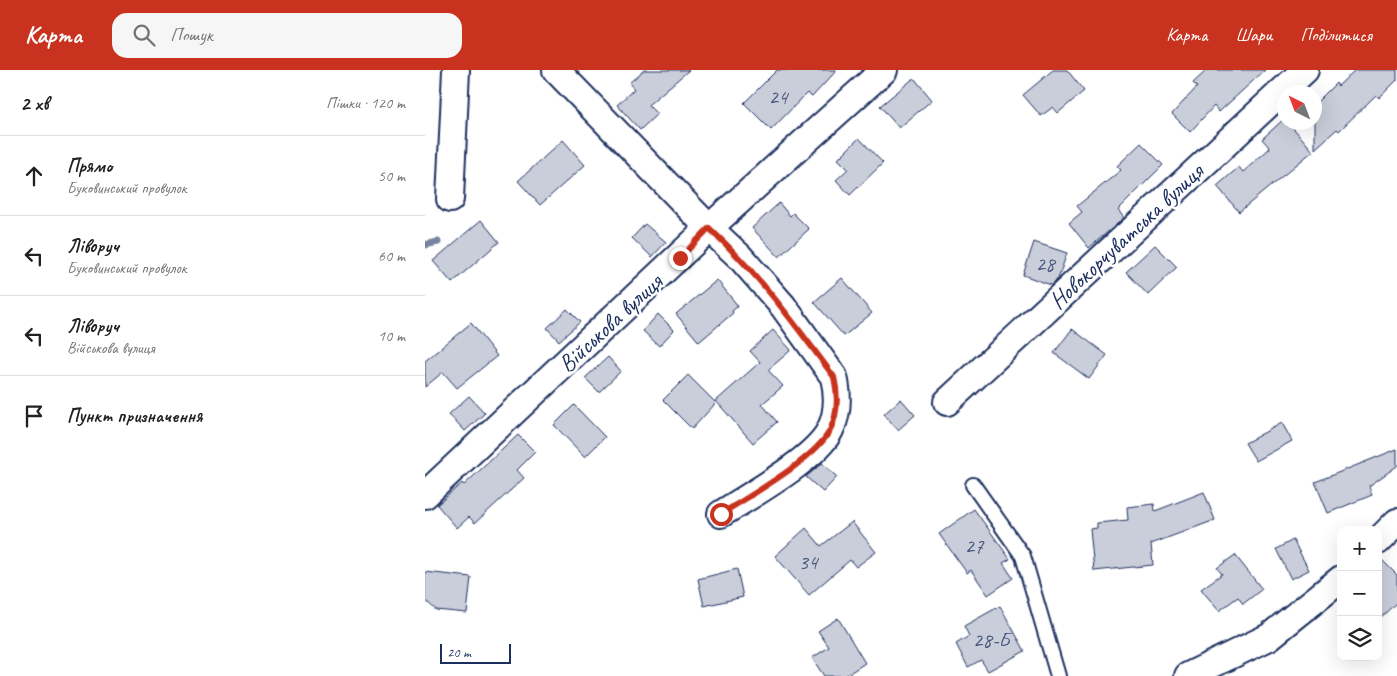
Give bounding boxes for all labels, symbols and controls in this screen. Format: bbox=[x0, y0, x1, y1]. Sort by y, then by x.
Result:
search box bbox=[112, 13, 462, 58]
text: Карта bbox=[25, 20, 82, 50]
icon: search bbox=[130, 21, 158, 49]
text: Пошук bbox=[170, 23, 213, 47]
text: Карта bbox=[1166, 24, 1207, 46]
text: Шари bbox=[1235, 24, 1272, 46]
text: Поділитися bbox=[1300, 24, 1372, 46]
house number: 24 bbox=[769, 84, 790, 110]
north arrow bbox=[1277, 85, 1322, 130]
text: 2 хв bbox=[20, 90, 49, 116]
text: Пішки · 120 m bbox=[326, 93, 405, 113]
text: Прямо bbox=[67, 154, 112, 178]
street label: Новокорчуватська вулиця bbox=[1043, 156, 1211, 315]
icon: ahead bbox=[20, 162, 48, 190]
text: 50 m bbox=[378, 166, 405, 186]
text: Буковинський провулок bbox=[67, 178, 187, 198]
text: Ліворуч bbox=[67, 234, 119, 258]
icon: left bbox=[20, 242, 48, 270]
text: 60 m bbox=[378, 246, 405, 266]
route end bbox=[669, 247, 692, 270]
house number: 28 bbox=[1036, 251, 1057, 277]
text: Буковинський провулок bbox=[67, 258, 187, 278]
street label: Військова вулиця bbox=[552, 266, 669, 379]
text: Ліворуч bbox=[67, 314, 119, 338]
icon: left bbox=[20, 322, 48, 350]
text: 10 m bbox=[378, 326, 405, 346]
text: Військова вулиця bbox=[67, 338, 154, 358]
icon: arrive bbox=[20, 402, 48, 430]
text: Пункт призначення bbox=[67, 404, 202, 428]
route start bbox=[710, 503, 733, 526]
map controls bbox=[1337, 526, 1382, 661]
button: + bbox=[1337, 526, 1382, 571]
house number: 27 bbox=[965, 533, 985, 559]
house number: 34 bbox=[799, 549, 820, 575]
button: − bbox=[1337, 571, 1382, 616]
button: layers bbox=[1337, 616, 1382, 661]
house number: 28-Б bbox=[973, 627, 1013, 653]
scale bar bbox=[440, 641, 511, 664]
text: 20 m bbox=[447, 644, 471, 661]

